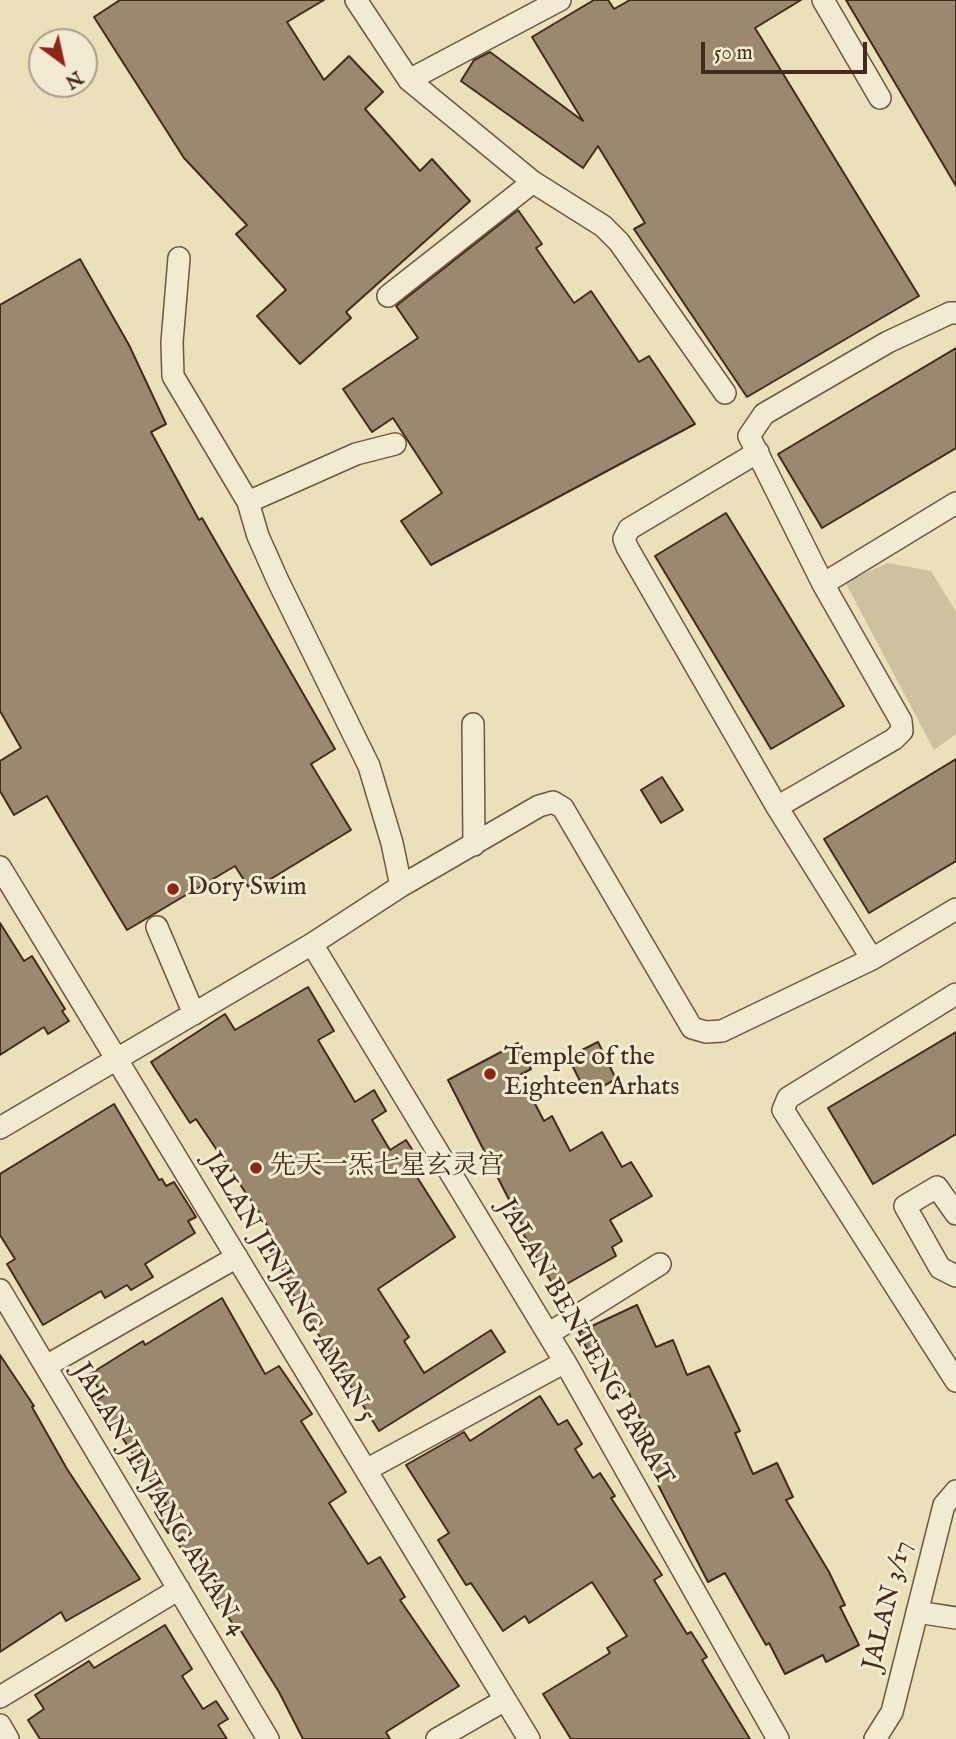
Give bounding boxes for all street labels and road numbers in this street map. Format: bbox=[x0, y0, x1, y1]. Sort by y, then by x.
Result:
street label: JALAN JINJANG AMAN 5 bbox=[195, 1147, 381, 1429]
street label: JALAN BENTENG BARAT bbox=[489, 1194, 679, 1492]
street label: JALAN JINJANG AMAN 4 bbox=[64, 1358, 252, 1642]
street label: JALAN 3/17 bbox=[858, 1538, 920, 1674]

